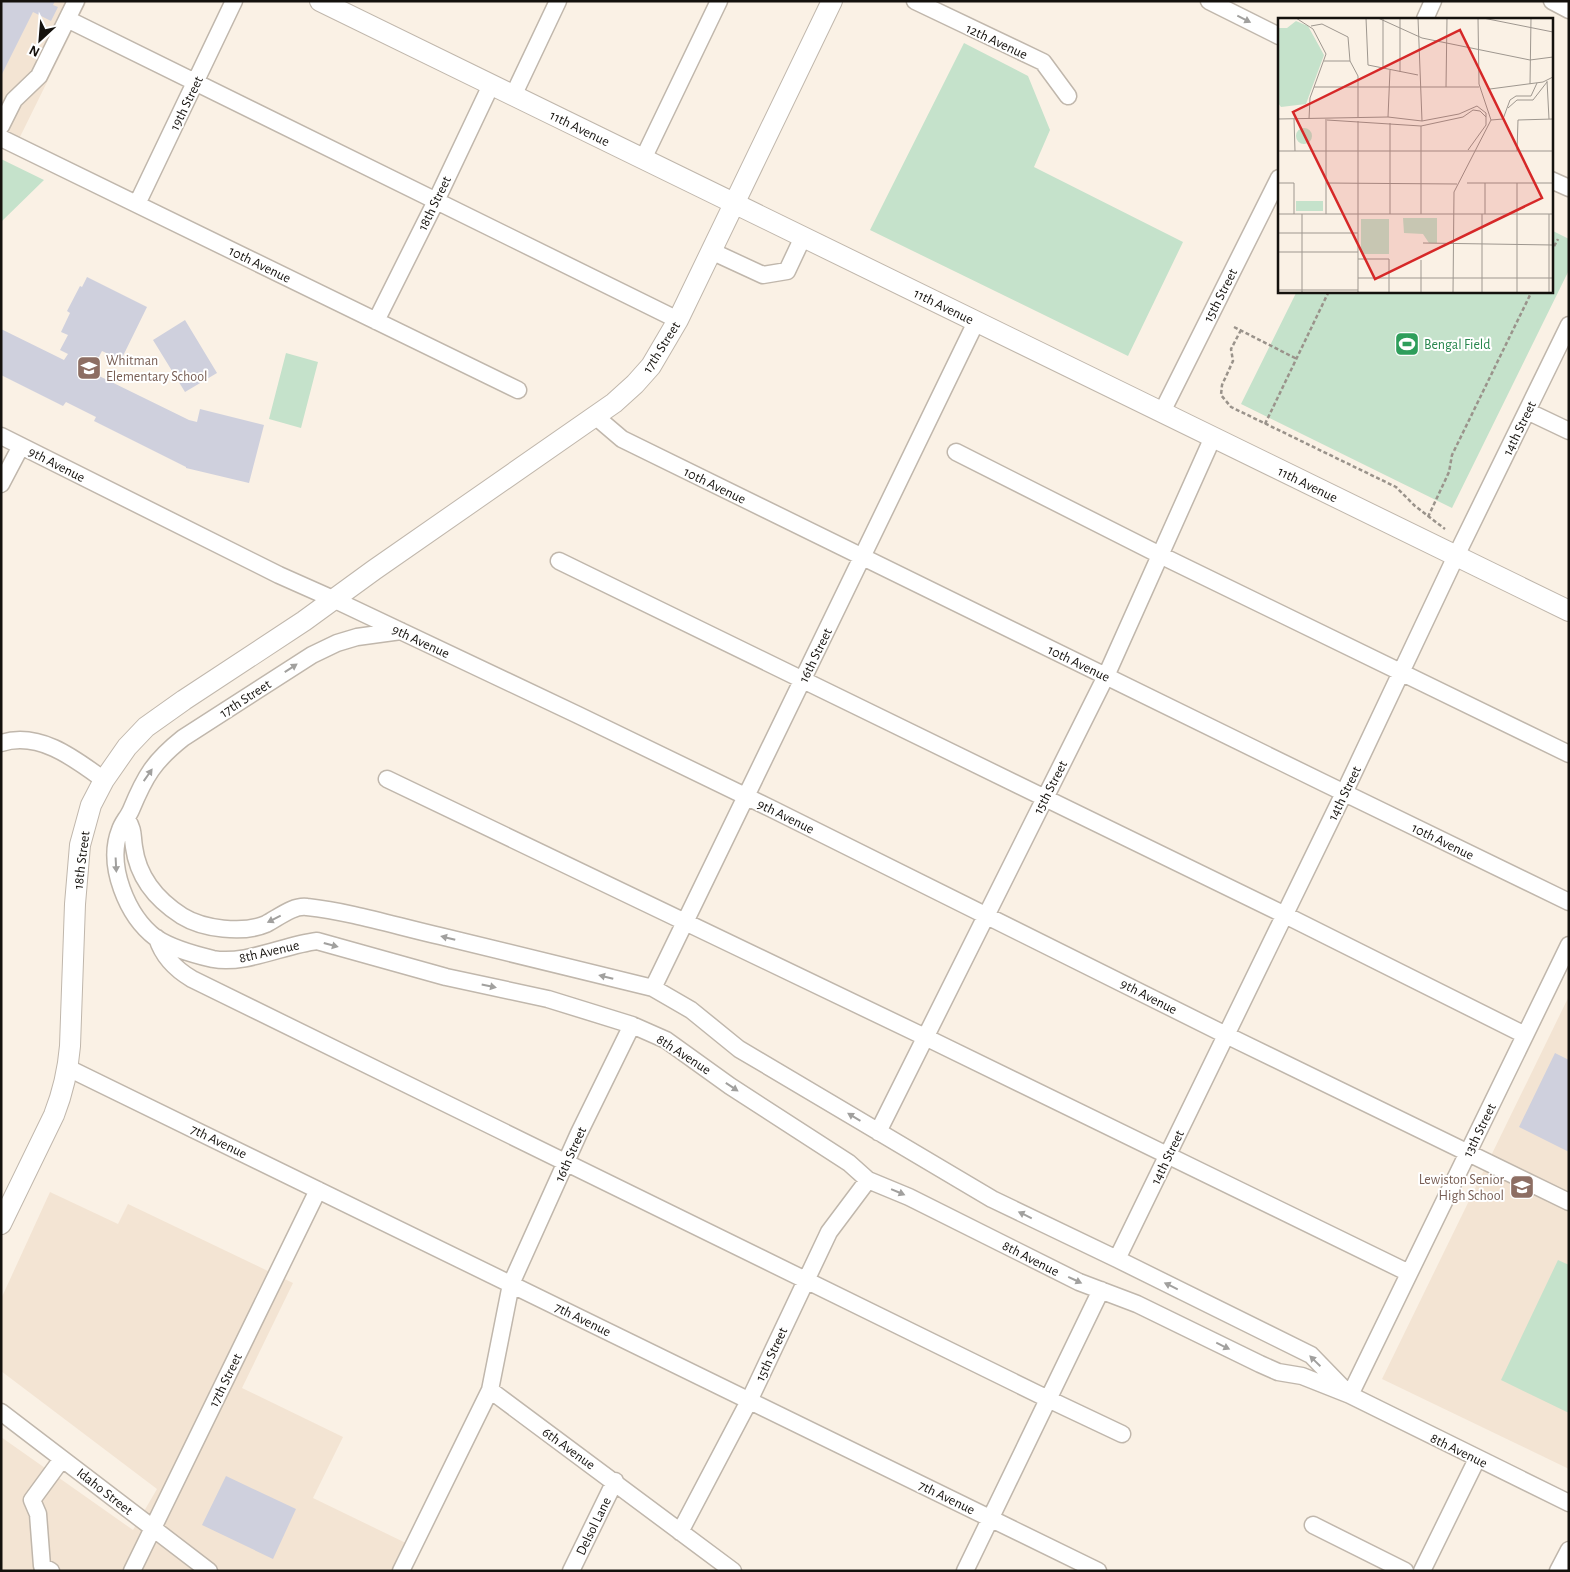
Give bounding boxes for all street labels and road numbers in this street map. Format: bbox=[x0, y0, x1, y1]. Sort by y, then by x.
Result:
street label: 12th Avenue bbox=[964, 22, 1029, 62]
street label: 19th Street bbox=[168, 74, 206, 133]
street label: 11th Avenue bbox=[548, 108, 612, 149]
street label: 18th Street bbox=[416, 174, 454, 233]
street label: 10th Avenue bbox=[226, 244, 293, 286]
street label: 15th Street bbox=[1202, 266, 1240, 324]
street label: 11th Avenue bbox=[912, 286, 976, 327]
street label: 17th Street bbox=[641, 319, 683, 376]
street label: 14th Street bbox=[1501, 399, 1539, 458]
street label: 9th Avenue bbox=[26, 445, 87, 485]
street label: 11th Avenue bbox=[1276, 464, 1340, 505]
street label: 10th Avenue bbox=[681, 465, 748, 507]
street label: 9th Avenue bbox=[390, 623, 451, 661]
street label: 16th Street bbox=[797, 626, 835, 685]
street label: 10th Avenue bbox=[1045, 643, 1112, 685]
street label: 17th Street bbox=[218, 677, 274, 720]
street label: 15th Street bbox=[1032, 758, 1070, 816]
street label: 14th Street bbox=[1326, 764, 1364, 823]
street label: 9th Avenue bbox=[755, 797, 816, 837]
street label: 10th Avenue bbox=[1409, 821, 1476, 863]
street label: 18th Street bbox=[71, 830, 93, 890]
street label: 8th Avenue bbox=[238, 938, 301, 966]
street label: 9th Avenue bbox=[1118, 977, 1179, 1017]
street label: 8th Avenue bbox=[654, 1032, 713, 1077]
street label: 13th Street bbox=[1461, 1101, 1499, 1159]
street label: 7th Avenue bbox=[188, 1122, 249, 1161]
street label: 16th Street bbox=[553, 1124, 589, 1184]
street label: 14th Street bbox=[1149, 1128, 1187, 1187]
street label: 8th Avenue bbox=[1000, 1239, 1061, 1279]
street label: 7th Avenue bbox=[552, 1300, 613, 1339]
street label: 15th Street bbox=[753, 1325, 791, 1384]
street label: 17th Street bbox=[207, 1351, 245, 1409]
street label: 6th Avenue bbox=[539, 1425, 597, 1473]
street label: 8th Avenue bbox=[1428, 1431, 1489, 1471]
street label: Idaho Street bbox=[74, 1466, 135, 1518]
street label: 7th Avenue bbox=[916, 1478, 977, 1517]
street label: Delsol Lane bbox=[574, 1495, 614, 1558]

